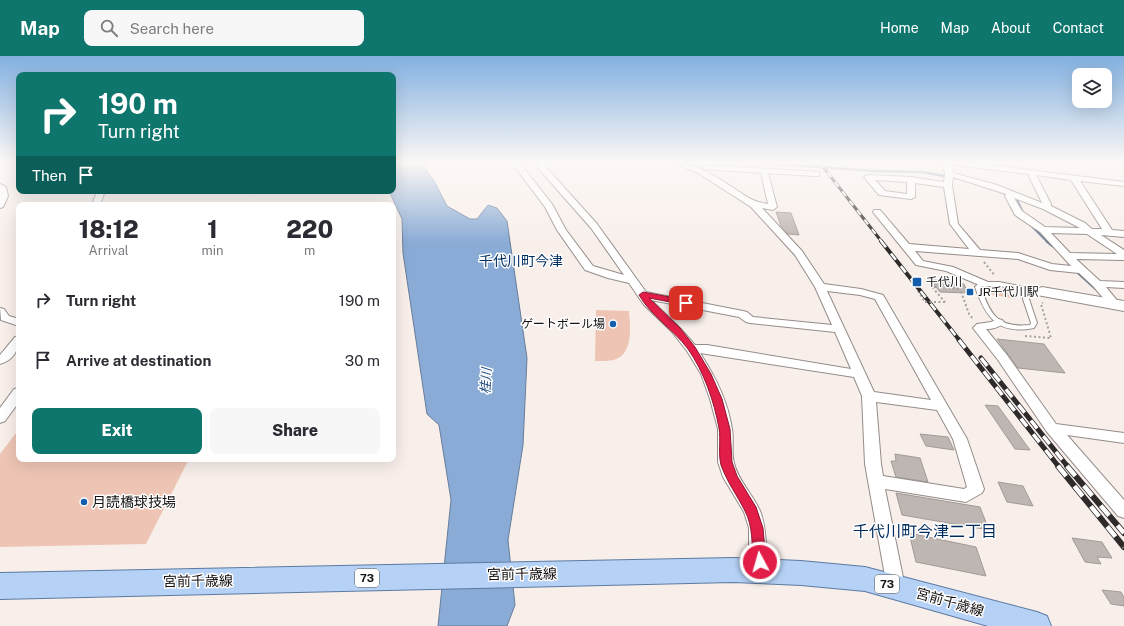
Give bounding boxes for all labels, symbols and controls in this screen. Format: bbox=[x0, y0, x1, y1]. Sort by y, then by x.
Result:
search box bbox=[84, 10, 364, 46]
text: Map bbox=[20, 17, 60, 39]
icon: search bbox=[98, 17, 120, 39]
text: Search here bbox=[130, 20, 214, 37]
text: Home bbox=[880, 20, 919, 36]
text: Map bbox=[941, 20, 969, 36]
text: About bbox=[991, 20, 1031, 36]
text: Contact bbox=[1053, 20, 1104, 36]
map controls bbox=[1072, 68, 1112, 108]
button: layers bbox=[1072, 68, 1112, 108]
text: 190 m bbox=[98, 87, 178, 120]
icon: right bbox=[32, 88, 84, 140]
text: Turn right bbox=[98, 121, 180, 142]
icon: arrive bbox=[75, 164, 97, 186]
text: Then bbox=[32, 167, 67, 184]
text: 18:12 bbox=[79, 215, 139, 243]
text: 1 bbox=[207, 215, 218, 243]
text: 220 bbox=[286, 215, 333, 243]
text: Arrival bbox=[89, 243, 129, 258]
text: min bbox=[201, 243, 223, 258]
text: m bbox=[304, 243, 315, 258]
district label: 千代川町今津 bbox=[479, 253, 563, 269]
place label: 千代川 bbox=[926, 275, 962, 289]
marker: 千代川 bbox=[911, 276, 923, 288]
place label: JR千代川駅 bbox=[978, 285, 1039, 299]
pin bbox=[669, 286, 703, 320]
marker: JR千代川駅 bbox=[965, 287, 975, 297]
icon: right bbox=[32, 289, 54, 311]
text: Turn right bbox=[66, 292, 136, 309]
text: 190 m bbox=[339, 292, 380, 309]
icon: arrive bbox=[675, 292, 697, 314]
place label: ゲートボール場 bbox=[521, 317, 605, 331]
marker: ゲートボール場 bbox=[608, 319, 618, 329]
icon: arrive bbox=[32, 349, 54, 371]
text: Arrive at destination bbox=[66, 352, 211, 369]
text: 30 m bbox=[345, 352, 380, 369]
water label: 桂川 bbox=[478, 366, 494, 394]
button: Exit bbox=[32, 408, 202, 454]
button: Share bbox=[210, 408, 380, 454]
place label: 月読橋球技場 bbox=[92, 494, 176, 510]
marker: 月読橋球技場 bbox=[79, 497, 89, 507]
district label: 千代川町今津二丁目 bbox=[853, 522, 997, 541]
position arrow bbox=[739, 541, 781, 583]
street label: 宮前千歳線 bbox=[487, 565, 557, 583]
road number: 73 bbox=[355, 569, 379, 587]
street label: 宮前千歳線 bbox=[163, 572, 233, 590]
road number: 73 bbox=[875, 575, 899, 593]
street label: 宮前千歳線 bbox=[914, 585, 986, 619]

